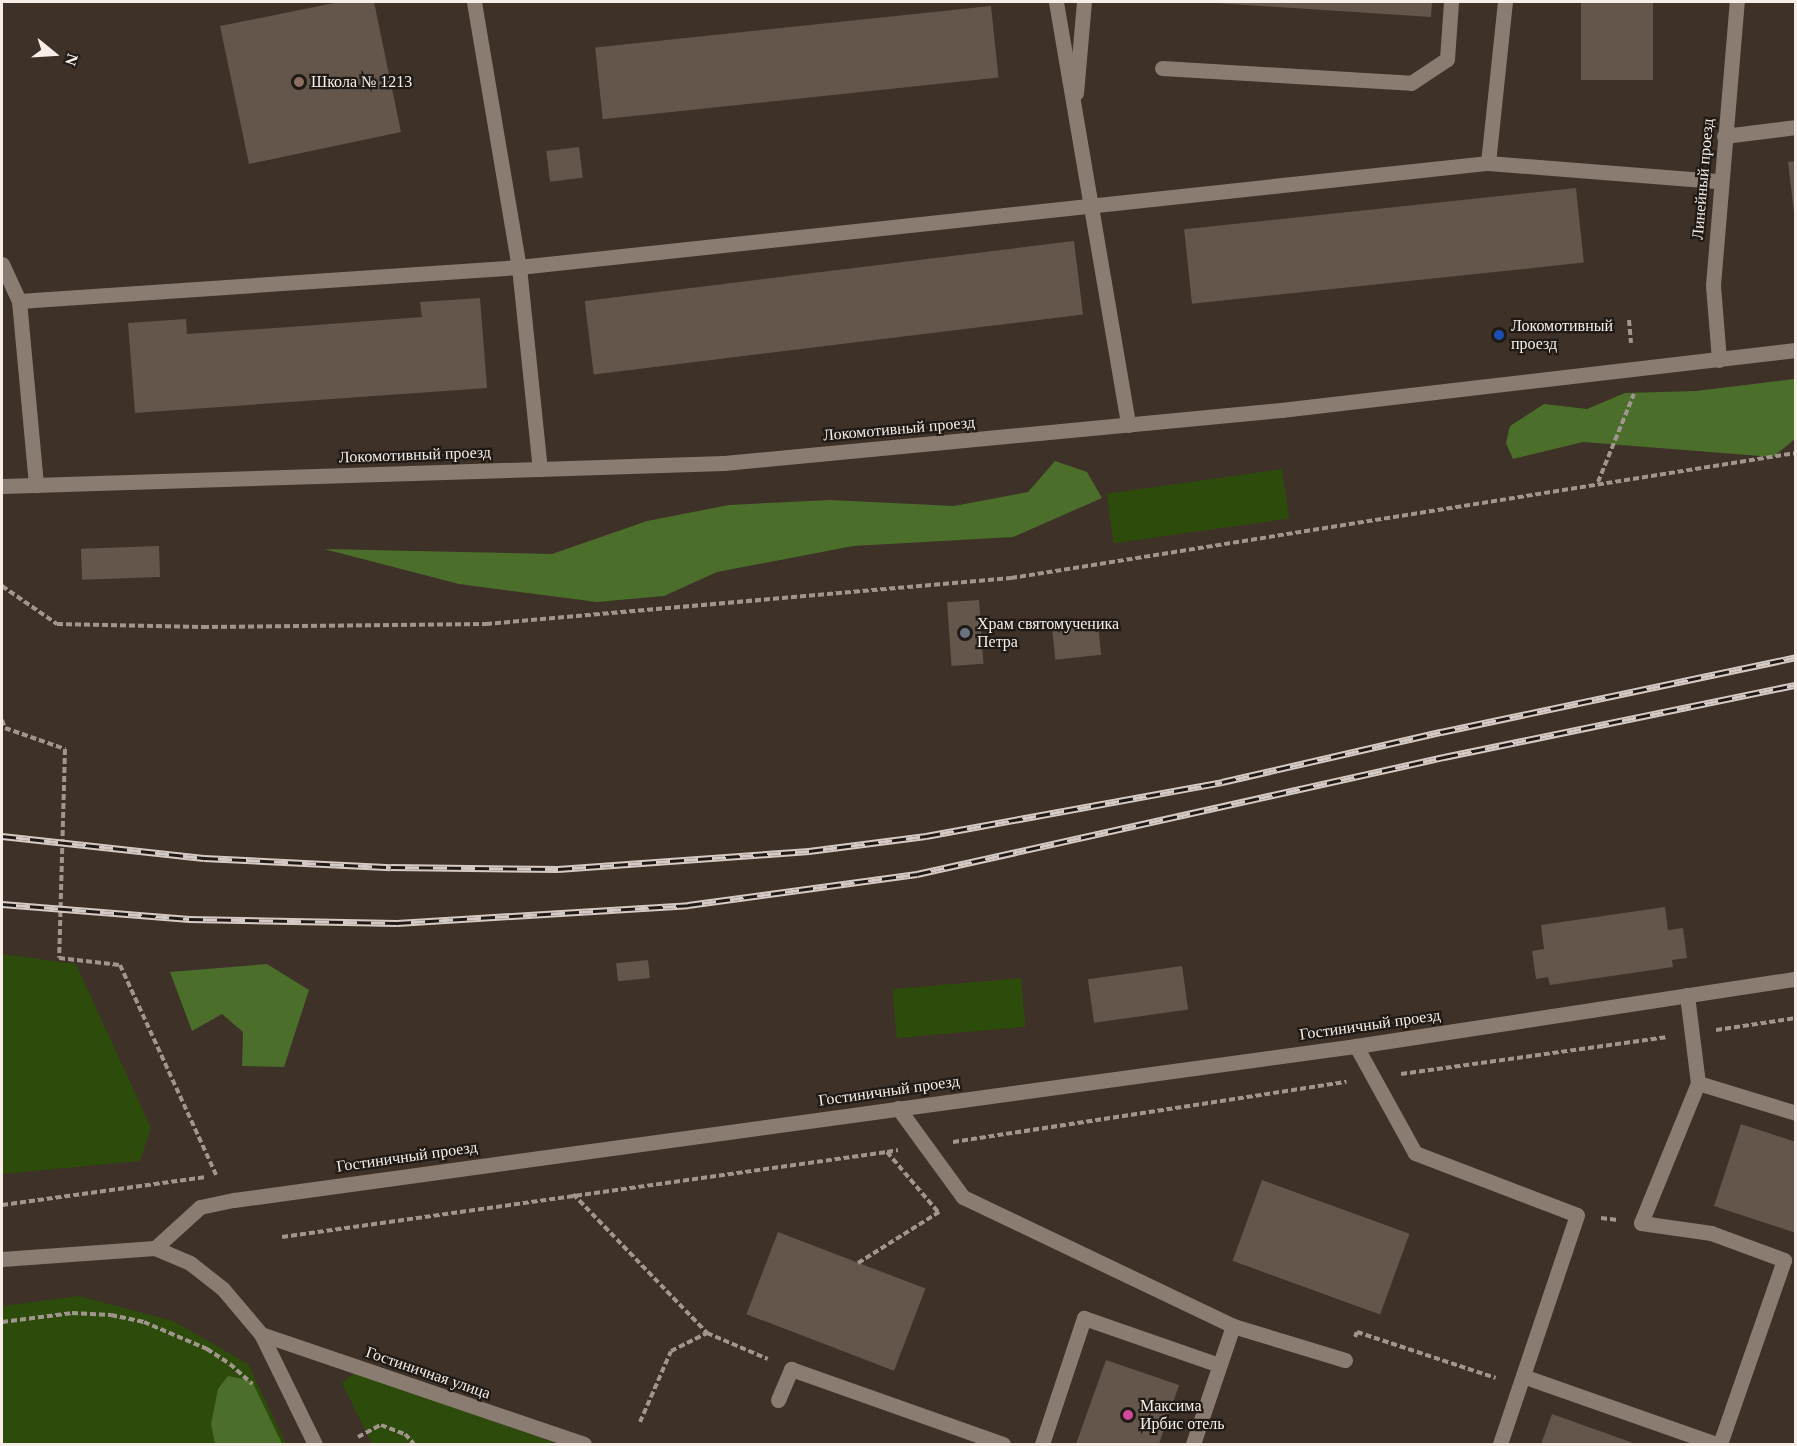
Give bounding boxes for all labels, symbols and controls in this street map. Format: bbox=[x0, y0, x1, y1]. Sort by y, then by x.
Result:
north arrow bbox=[24, 24, 84, 84]
text: N bbox=[62, 52, 81, 68]
place label: Школа № 1213 bbox=[311, 72, 412, 92]
marker: Школа № 1213 bbox=[292, 75, 306, 89]
street label: Линейный проезд bbox=[1688, 118, 1718, 240]
place label: Локомотивный проезд bbox=[1511, 316, 1613, 354]
marker: Локомотивный проезд bbox=[1492, 328, 1506, 342]
street label: Локомотивный проезд bbox=[822, 413, 976, 445]
street label: Локомотивный проезд bbox=[339, 443, 491, 467]
place label: Храм святомученика Петра bbox=[977, 614, 1119, 652]
marker: Храм святомученика Петра bbox=[958, 626, 972, 640]
street label: Гостиничный проезд bbox=[1298, 1006, 1442, 1044]
street label: Гостиничный проезд bbox=[817, 1072, 961, 1110]
street label: Гостиничный проезд bbox=[335, 1138, 479, 1176]
street label: Гостиничная улица bbox=[363, 1343, 493, 1403]
place label: Максима Ирбис отель bbox=[1140, 1396, 1225, 1434]
marker: Максима Ирбис отель bbox=[1121, 1408, 1135, 1422]

